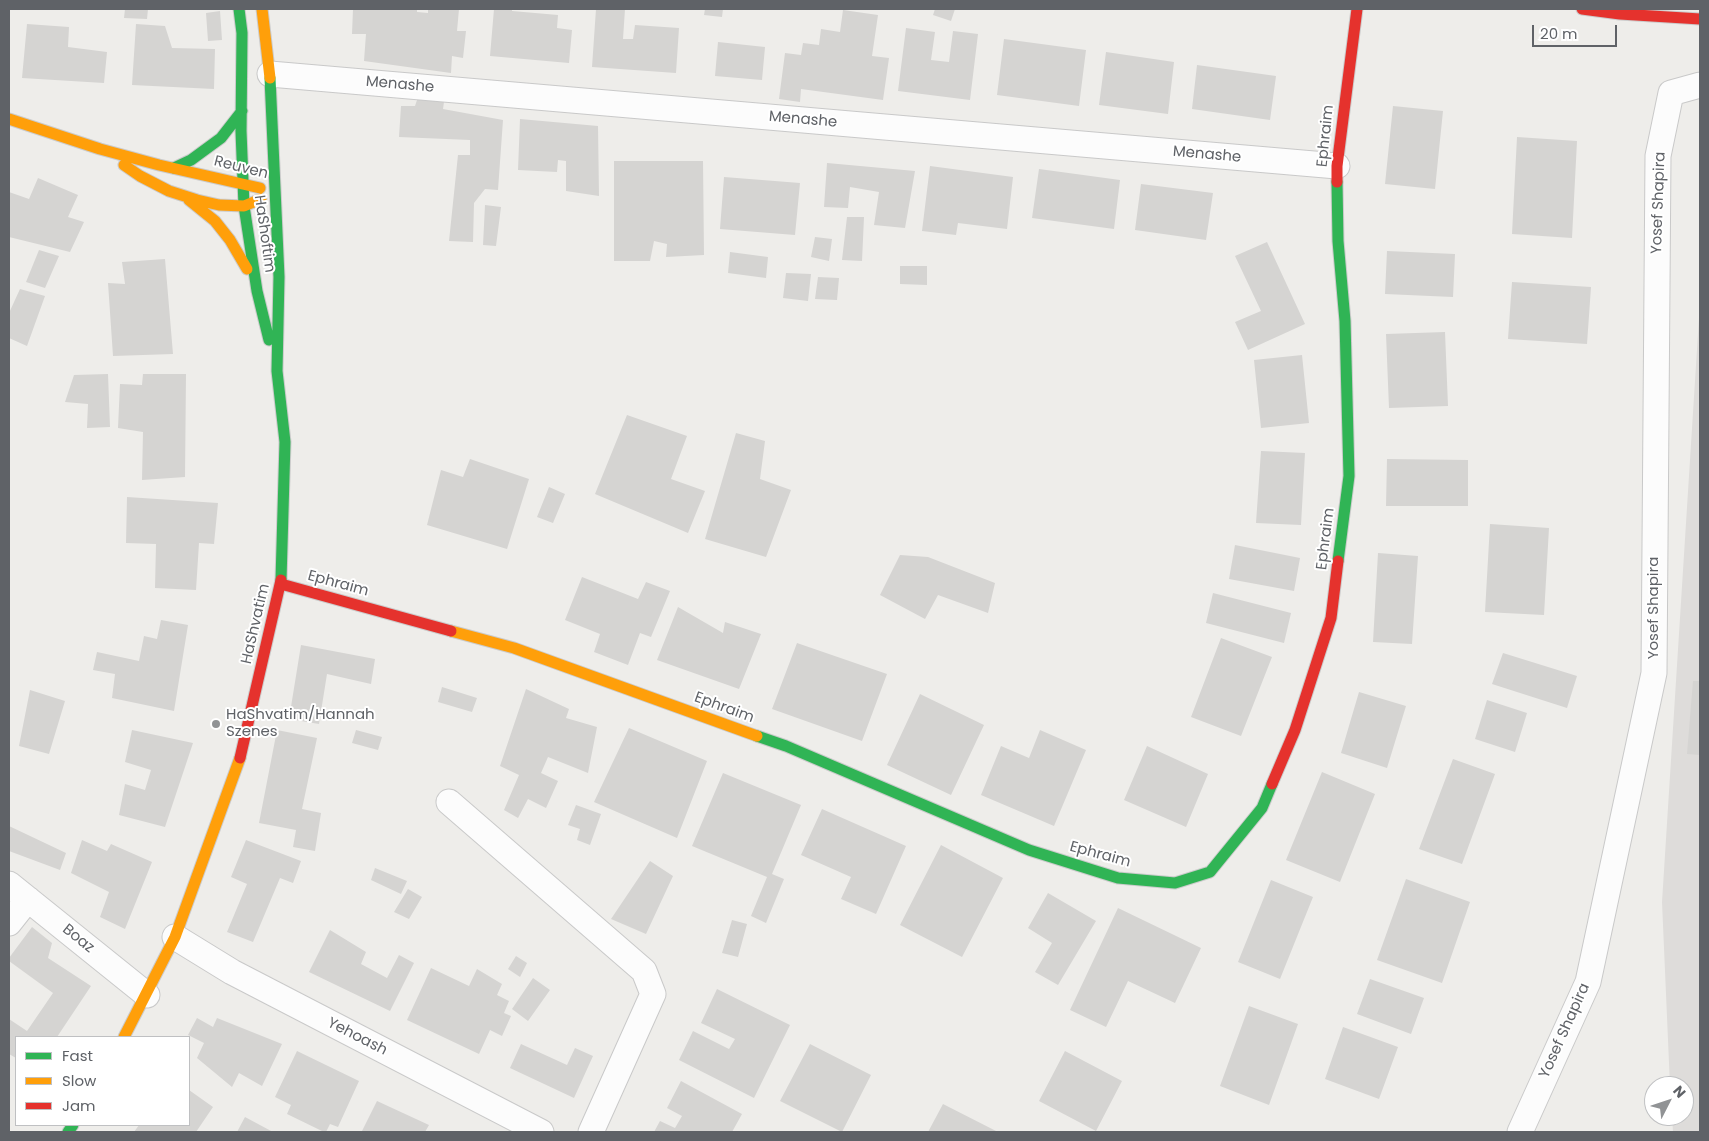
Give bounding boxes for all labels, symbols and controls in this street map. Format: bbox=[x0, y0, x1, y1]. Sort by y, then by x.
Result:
scale bar bbox=[1534, 15, 1619, 47]
text: 20 m bbox=[1540, 23, 1578, 44]
street label: Menashe bbox=[365, 73, 435, 97]
street label: Ephraim bbox=[1314, 104, 1338, 168]
street label: Menashe bbox=[768, 108, 838, 132]
street label: Menashe bbox=[1172, 143, 1242, 167]
street label: Yosef Shapira bbox=[1648, 151, 1670, 255]
street label: Reuven bbox=[212, 153, 270, 183]
street label: HaShoftim bbox=[250, 194, 278, 274]
street label: Ephraim bbox=[1313, 507, 1339, 571]
street label: Yosef Shapira bbox=[1645, 557, 1663, 659]
street label: Ephraim bbox=[306, 567, 370, 601]
street label: HaShvatim bbox=[238, 582, 274, 666]
street label: Ephraim bbox=[692, 689, 756, 727]
place label: HaShvatim/Hannah Szenes bbox=[226, 706, 375, 741]
marker: HaShvatim/Hannah Szenes bbox=[210, 718, 222, 730]
street label: Ephraim bbox=[1068, 838, 1132, 872]
street label: Boaz bbox=[58, 921, 98, 957]
street label: Yosef Shapira bbox=[1536, 981, 1594, 1081]
street label: Yehoash bbox=[324, 1014, 390, 1060]
legend bbox=[15, 1036, 190, 1126]
text: Fast bbox=[62, 1045, 93, 1066]
text: Slow bbox=[62, 1070, 96, 1091]
north arrow bbox=[1644, 1076, 1694, 1126]
text: N bbox=[1669, 1081, 1691, 1102]
text: Jam bbox=[62, 1095, 96, 1116]

